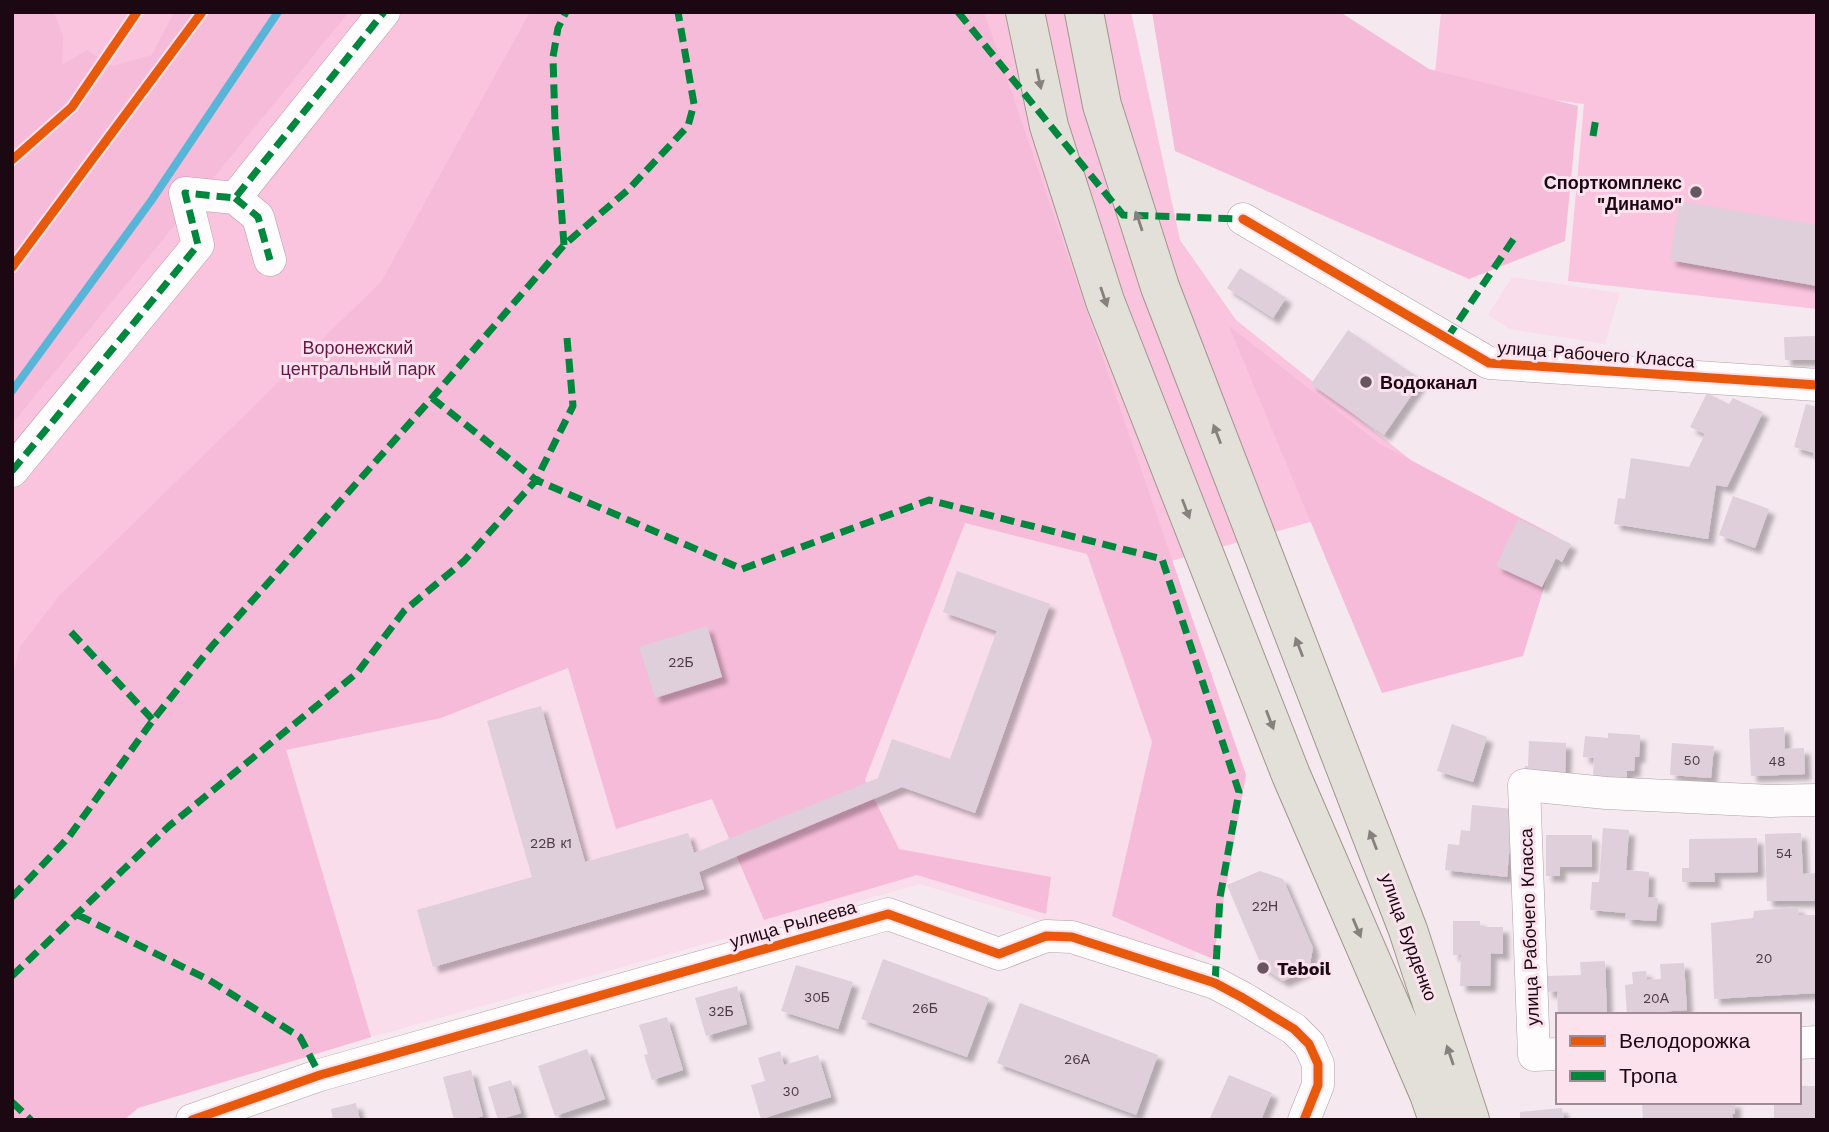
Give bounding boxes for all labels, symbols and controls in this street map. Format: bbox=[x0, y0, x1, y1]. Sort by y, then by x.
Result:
one-way arrow bbox=[1033, 68, 1044, 90]
place label: Спорткомплекс "Динамо" bbox=[1544, 172, 1682, 214]
marker: Спорткомплекс "Динамо" bbox=[1688, 184, 1704, 200]
one-way arrow bbox=[1133, 210, 1143, 231]
one-way arrow bbox=[1099, 286, 1110, 307]
park label: Воронежский центральный парк bbox=[281, 337, 436, 379]
street label: улица Рабочего Класса bbox=[1497, 337, 1696, 371]
place label: Водоканал bbox=[1380, 372, 1478, 393]
marker: Водоканал bbox=[1358, 374, 1374, 390]
one-way arrow bbox=[1211, 424, 1222, 445]
one-way arrow bbox=[1181, 498, 1192, 519]
one-way arrow bbox=[1293, 636, 1304, 657]
house number: 22Б bbox=[668, 654, 694, 670]
one-way arrow bbox=[1264, 710, 1275, 731]
house number: 50 bbox=[1684, 752, 1700, 768]
house number: 48 bbox=[1768, 753, 1786, 769]
street label: улица Рабочего Класса bbox=[1515, 827, 1543, 1026]
one-way arrow bbox=[1368, 830, 1379, 851]
house number: 22В к1 bbox=[530, 835, 572, 851]
house number: 54 bbox=[1776, 845, 1792, 861]
street label: улица Бурденко bbox=[1376, 870, 1442, 1004]
street label: улица Рылеева bbox=[727, 896, 860, 952]
house number: 22Н bbox=[1252, 898, 1278, 914]
one-way arrow bbox=[1351, 918, 1363, 938]
house number: 20 bbox=[1756, 950, 1772, 966]
place label: Teboil bbox=[1277, 958, 1331, 979]
marker: Teboil bbox=[1255, 960, 1271, 976]
house number: 30Б bbox=[804, 989, 830, 1005]
house number: 20А bbox=[1643, 990, 1670, 1006]
house number: 26Б bbox=[912, 1000, 938, 1016]
house number: 32Б bbox=[708, 1003, 734, 1019]
legend bbox=[1556, 1013, 1801, 1104]
text: Велодорожка bbox=[1619, 1028, 1750, 1053]
one-way arrow bbox=[1444, 1044, 1454, 1065]
house number: 26А bbox=[1064, 1051, 1091, 1067]
text: Тропа bbox=[1619, 1063, 1677, 1088]
house number: 30 bbox=[783, 1083, 799, 1099]

